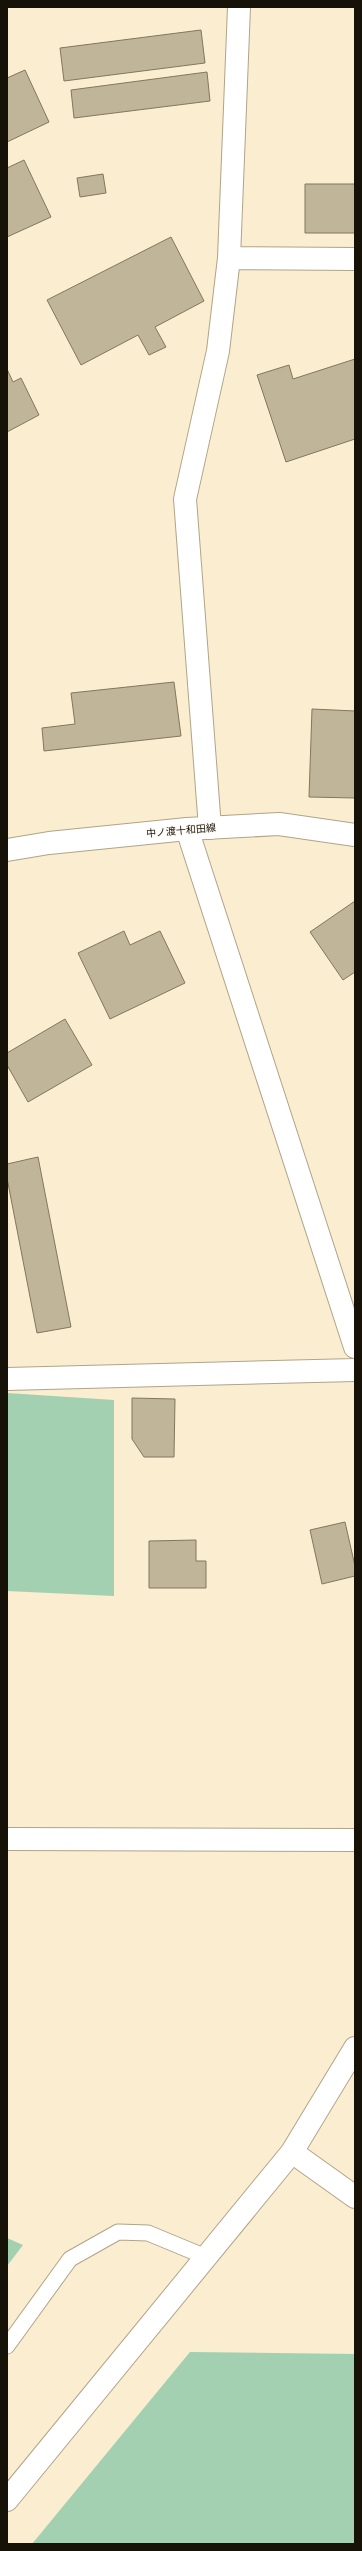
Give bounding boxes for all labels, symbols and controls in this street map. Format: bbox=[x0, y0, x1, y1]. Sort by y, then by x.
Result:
street label: 中ノ渡十和田線 bbox=[146, 821, 216, 841]

